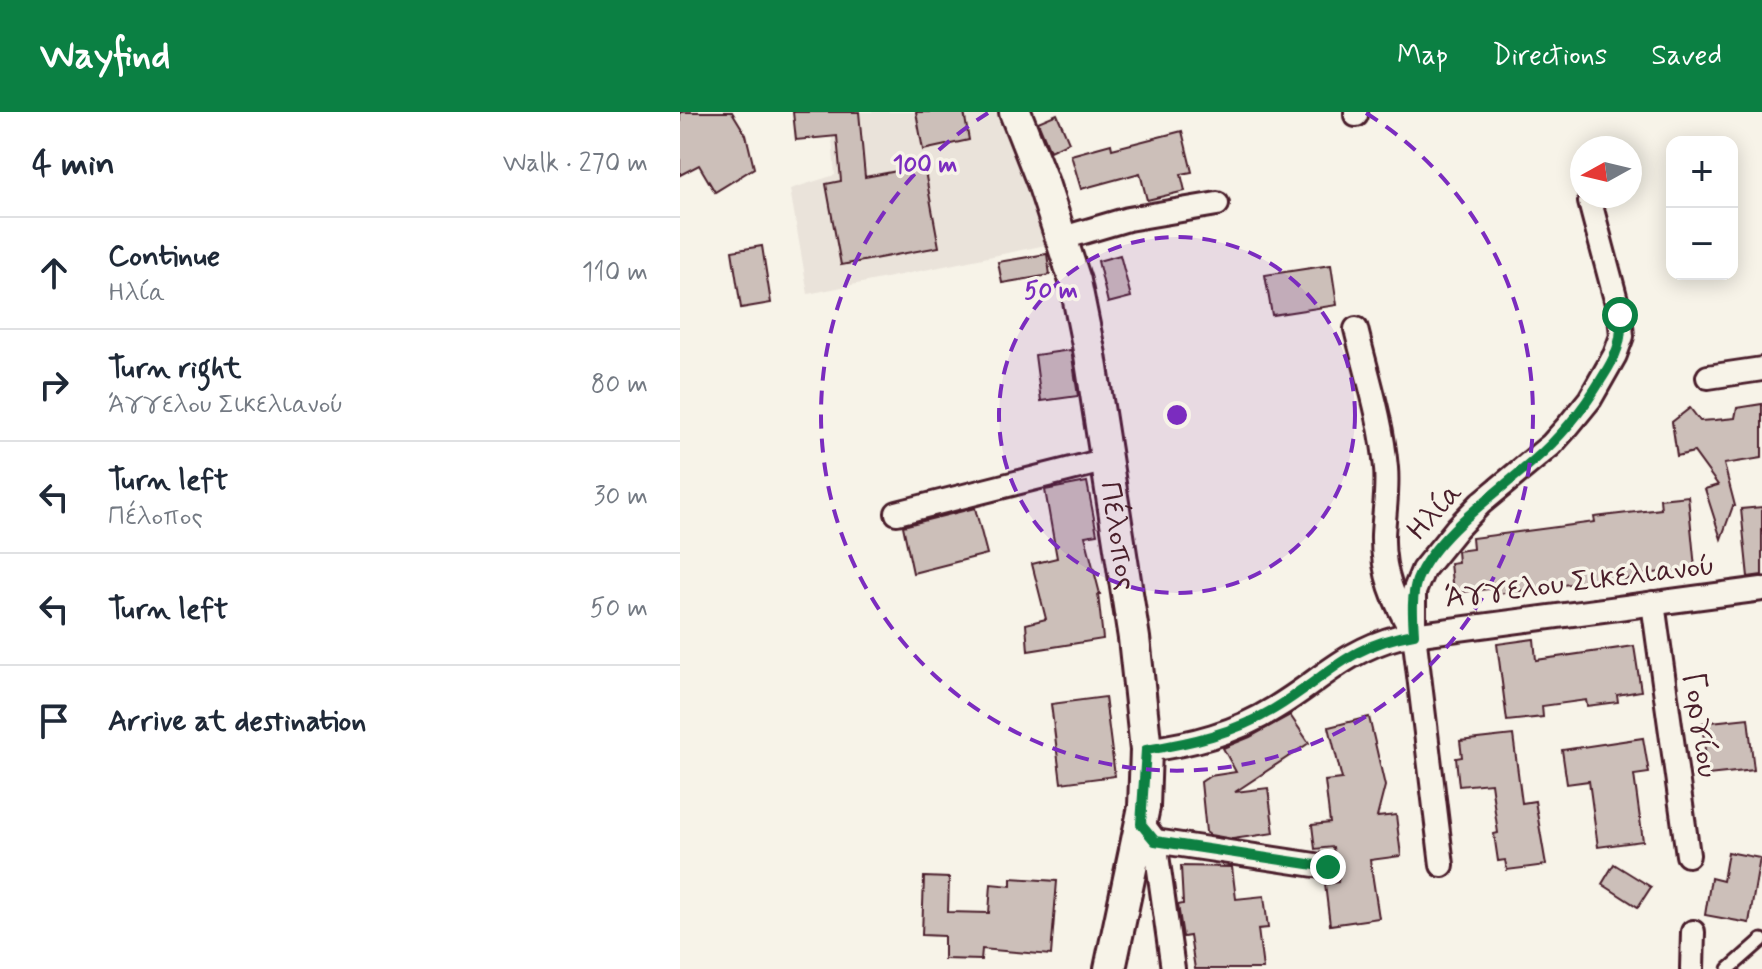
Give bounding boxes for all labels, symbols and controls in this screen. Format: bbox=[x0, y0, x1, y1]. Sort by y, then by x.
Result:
text: Wayfind bbox=[40, 32, 170, 81]
text: Map bbox=[1397, 38, 1448, 75]
text: Directions bbox=[1492, 38, 1607, 75]
text: Saved bbox=[1651, 38, 1722, 75]
north arrow bbox=[1570, 136, 1642, 208]
map controls bbox=[1666, 136, 1738, 280]
button: + bbox=[1666, 136, 1738, 208]
text: 4 min bbox=[32, 142, 115, 187]
text: Walk · 270 m bbox=[503, 147, 648, 181]
text: 100 m bbox=[893, 150, 957, 181]
button: − bbox=[1666, 208, 1738, 280]
text: Continue bbox=[108, 237, 220, 276]
icon: ahead bbox=[32, 251, 76, 295]
text: 110 m bbox=[582, 256, 648, 290]
text: Ηλία bbox=[108, 276, 165, 310]
text: 50 m bbox=[1024, 276, 1078, 307]
route start bbox=[1602, 297, 1638, 333]
text: Turn right bbox=[108, 349, 241, 388]
icon: right bbox=[32, 363, 76, 407]
text: 80 m bbox=[591, 368, 648, 402]
text: Άγγελου Σικελιανού bbox=[108, 388, 343, 422]
centre of rings bbox=[1163, 401, 1191, 429]
text: Turn left bbox=[108, 461, 228, 500]
street label: Ηλία bbox=[1398, 474, 1472, 550]
icon: left bbox=[32, 475, 76, 519]
street label: Πέλοπος bbox=[1090, 479, 1146, 593]
text: 30 m bbox=[594, 480, 648, 514]
text: Πέλοπος bbox=[108, 500, 203, 534]
street label: Άγγελου Σικελιανού bbox=[1443, 546, 1717, 618]
icon: left bbox=[32, 587, 76, 631]
text: Turn left bbox=[108, 590, 228, 629]
text: 50 m bbox=[590, 592, 648, 626]
street label: Γοργίου bbox=[1673, 670, 1727, 780]
icon: arrive bbox=[32, 699, 76, 743]
text: Arrive at destination bbox=[108, 702, 366, 741]
route end bbox=[1310, 849, 1346, 885]

